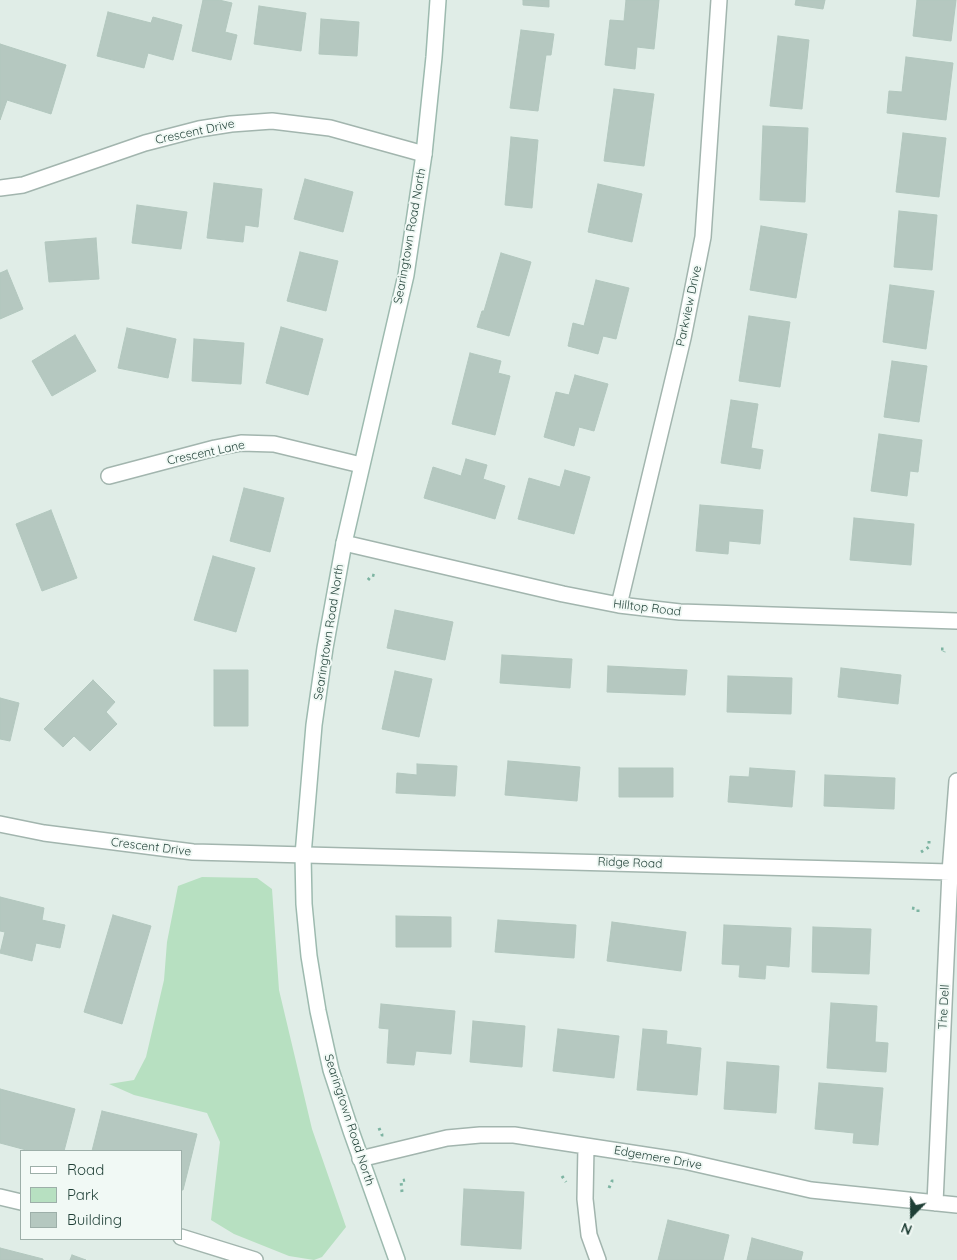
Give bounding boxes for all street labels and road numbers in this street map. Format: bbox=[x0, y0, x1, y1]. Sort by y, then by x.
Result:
street label: Crescent Drive bbox=[154, 117, 236, 147]
street label: Searingtown Road North bbox=[391, 167, 429, 305]
street label: Parkview Drive bbox=[673, 264, 705, 348]
street label: Crescent Lane bbox=[166, 438, 246, 468]
street label: Searingtown Road North bbox=[311, 563, 347, 701]
street label: Hilltop Road bbox=[612, 597, 682, 619]
street label: Crescent Drive bbox=[110, 835, 192, 859]
street label: Ridge Road bbox=[597, 855, 663, 871]
street label: The Dell bbox=[936, 984, 952, 1030]
street label: Searingtown Road North bbox=[321, 1052, 377, 1188]
street label: Edgemere Drive bbox=[613, 1143, 703, 1173]

